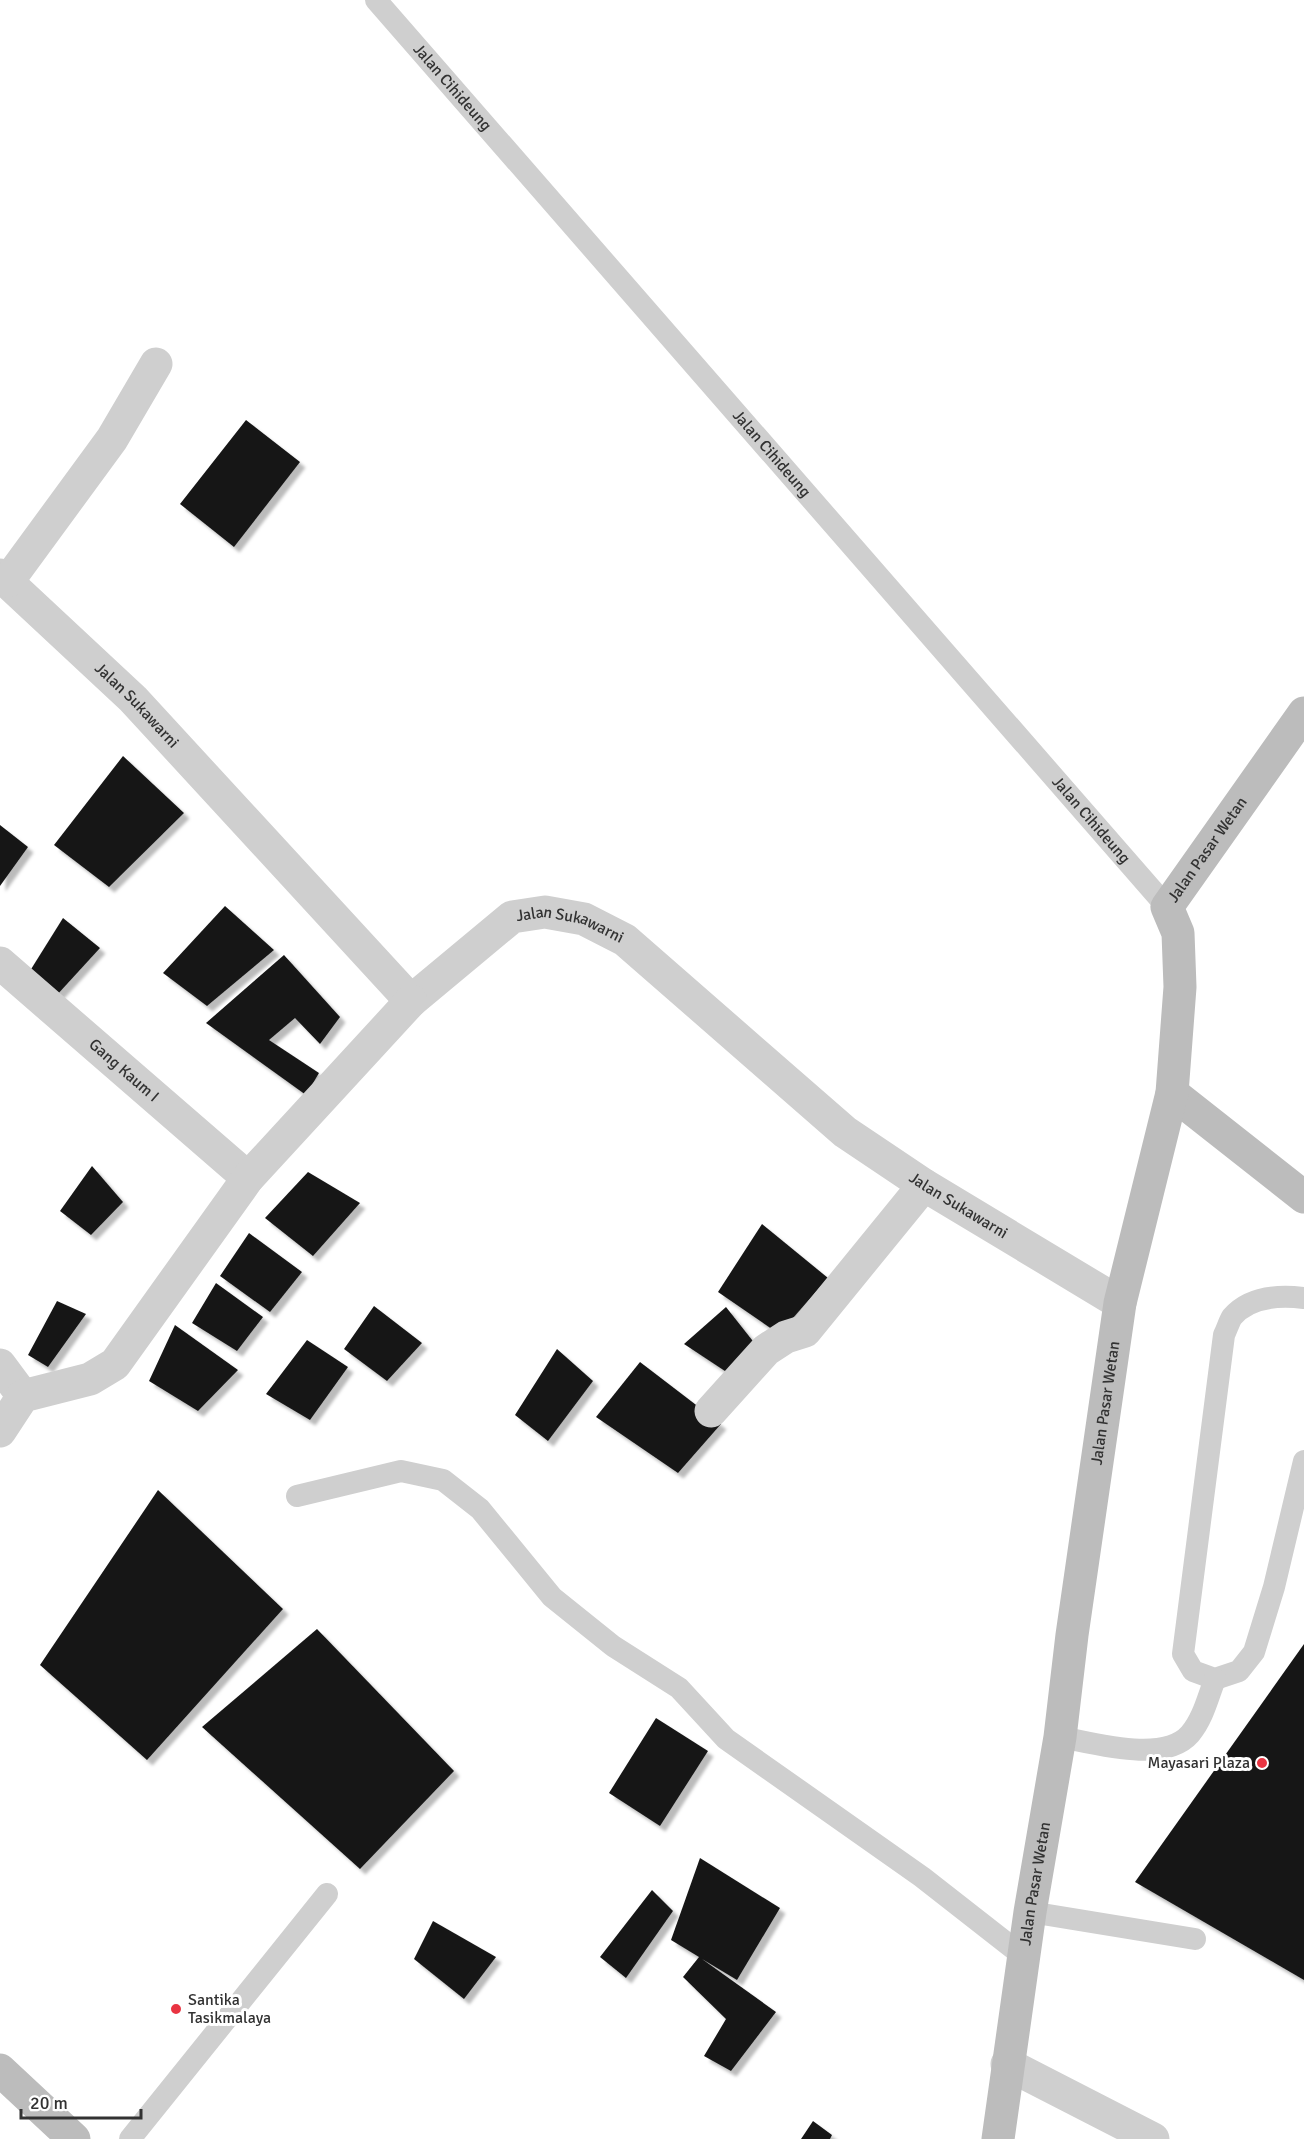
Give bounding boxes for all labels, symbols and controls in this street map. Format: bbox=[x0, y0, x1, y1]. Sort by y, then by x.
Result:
street label: Jalan Cihideung bbox=[409, 40, 496, 135]
street label: Jalan Cihideung bbox=[728, 406, 815, 502]
street label: Jalan Sukawarni bbox=[90, 658, 183, 752]
street label: Jalan Cihideung bbox=[1048, 772, 1135, 868]
street label: Jalan Pasar Wetan bbox=[1163, 793, 1252, 906]
street label: Jalan Sukawarni bbox=[515, 902, 627, 948]
street label: Gang Kaum I bbox=[85, 1035, 163, 1106]
street label: Jalan Sukawarni bbox=[905, 1168, 1012, 1243]
street label: Jalan Pasar Wetan bbox=[1087, 1340, 1124, 1466]
place label: Mayasari Plaza bbox=[1147, 1753, 1250, 1773]
marker: Mayasari Plaza bbox=[1255, 1756, 1269, 1770]
street label: Jalan Pasar Wetan bbox=[1015, 1820, 1055, 1947]
place label: Santika Tasikmalaya bbox=[188, 1990, 271, 2028]
marker: Santika Tasikmalaya bbox=[169, 2002, 183, 2016]
scale bar bbox=[21, 2082, 141, 2120]
text: 20 m bbox=[30, 2092, 68, 2114]

